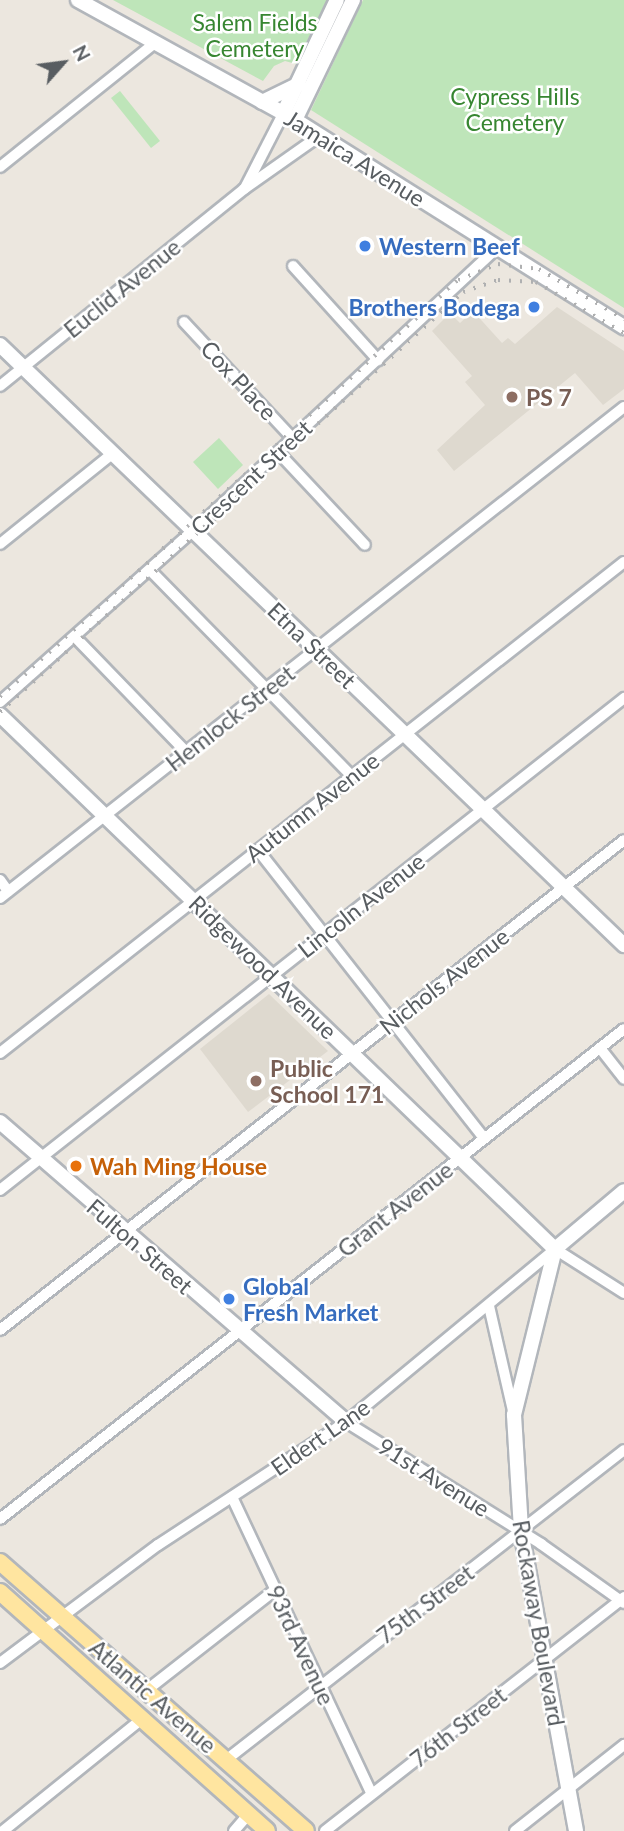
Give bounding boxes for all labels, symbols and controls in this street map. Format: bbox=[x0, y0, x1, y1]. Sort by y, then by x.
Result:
park label: Salem Fields Cemetery bbox=[192, 8, 318, 62]
north arrow bbox=[28, 28, 98, 98]
text: N bbox=[68, 41, 96, 65]
park label: Cypress Hills Cemetery bbox=[450, 82, 580, 136]
street label: Jamaica Avenue bbox=[279, 104, 431, 212]
street label: Euclid Avenue bbox=[58, 232, 186, 344]
place label: Western Beef bbox=[379, 232, 520, 260]
marker: Western Beef bbox=[357, 238, 373, 254]
place label: Brothers Bodega bbox=[348, 293, 520, 321]
marker: Brothers Bodega bbox=[526, 299, 542, 315]
street label: Cox Place bbox=[195, 335, 283, 425]
place label: PS 7 bbox=[526, 383, 572, 411]
marker: PS 7 bbox=[504, 389, 520, 405]
street label: Crescent Street bbox=[185, 414, 317, 540]
street label: Etna Street bbox=[262, 596, 362, 694]
street label: Hemlock Street bbox=[160, 659, 300, 777]
street label: Autumn Avenue bbox=[239, 746, 385, 868]
street label: Lincoln Avenue bbox=[292, 847, 430, 963]
street label: Ridgewood Avenue bbox=[183, 889, 343, 1045]
street label: Nichols Avenue bbox=[374, 922, 514, 1040]
place label: Public School 171 bbox=[270, 1054, 384, 1108]
marker: Public School 171 bbox=[248, 1073, 264, 1089]
place label: Wah Ming House bbox=[90, 1152, 267, 1180]
street label: Grant Avenue bbox=[332, 1155, 458, 1263]
marker: Wah Ming House bbox=[68, 1158, 84, 1174]
street label: Fulton Street bbox=[82, 1193, 198, 1299]
place label: Global Fresh Market bbox=[243, 1272, 378, 1326]
marker: Global Fresh Market bbox=[221, 1291, 237, 1307]
street label: Eldert Lane bbox=[265, 1393, 375, 1481]
street label: 91st Avenue bbox=[373, 1432, 495, 1522]
street label: Rockaway Boulevard bbox=[507, 1518, 571, 1728]
street label: 75th Street bbox=[371, 1559, 479, 1649]
street label: 93rd Avenue bbox=[261, 1580, 341, 1710]
street label: Atlantic Avenue bbox=[84, 1633, 222, 1759]
street label: 76th Street bbox=[405, 1681, 511, 1773]

